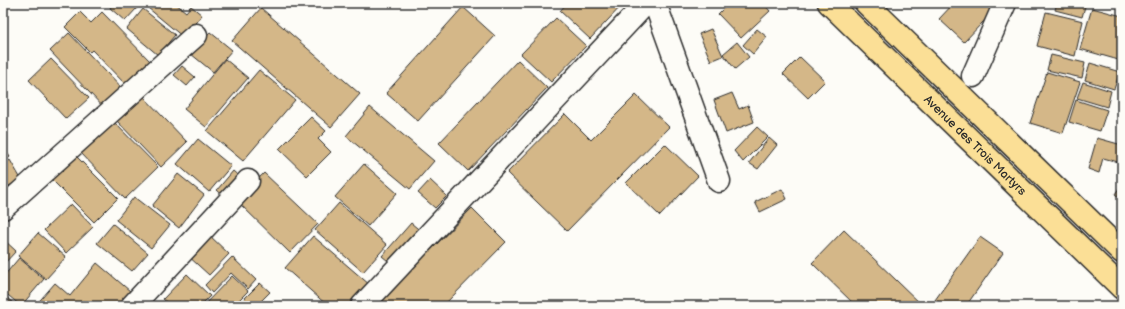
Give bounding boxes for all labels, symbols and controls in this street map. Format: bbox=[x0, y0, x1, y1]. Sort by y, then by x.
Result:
street label: Avenue des Trois Martyrs bbox=[921, 92, 1029, 199]

